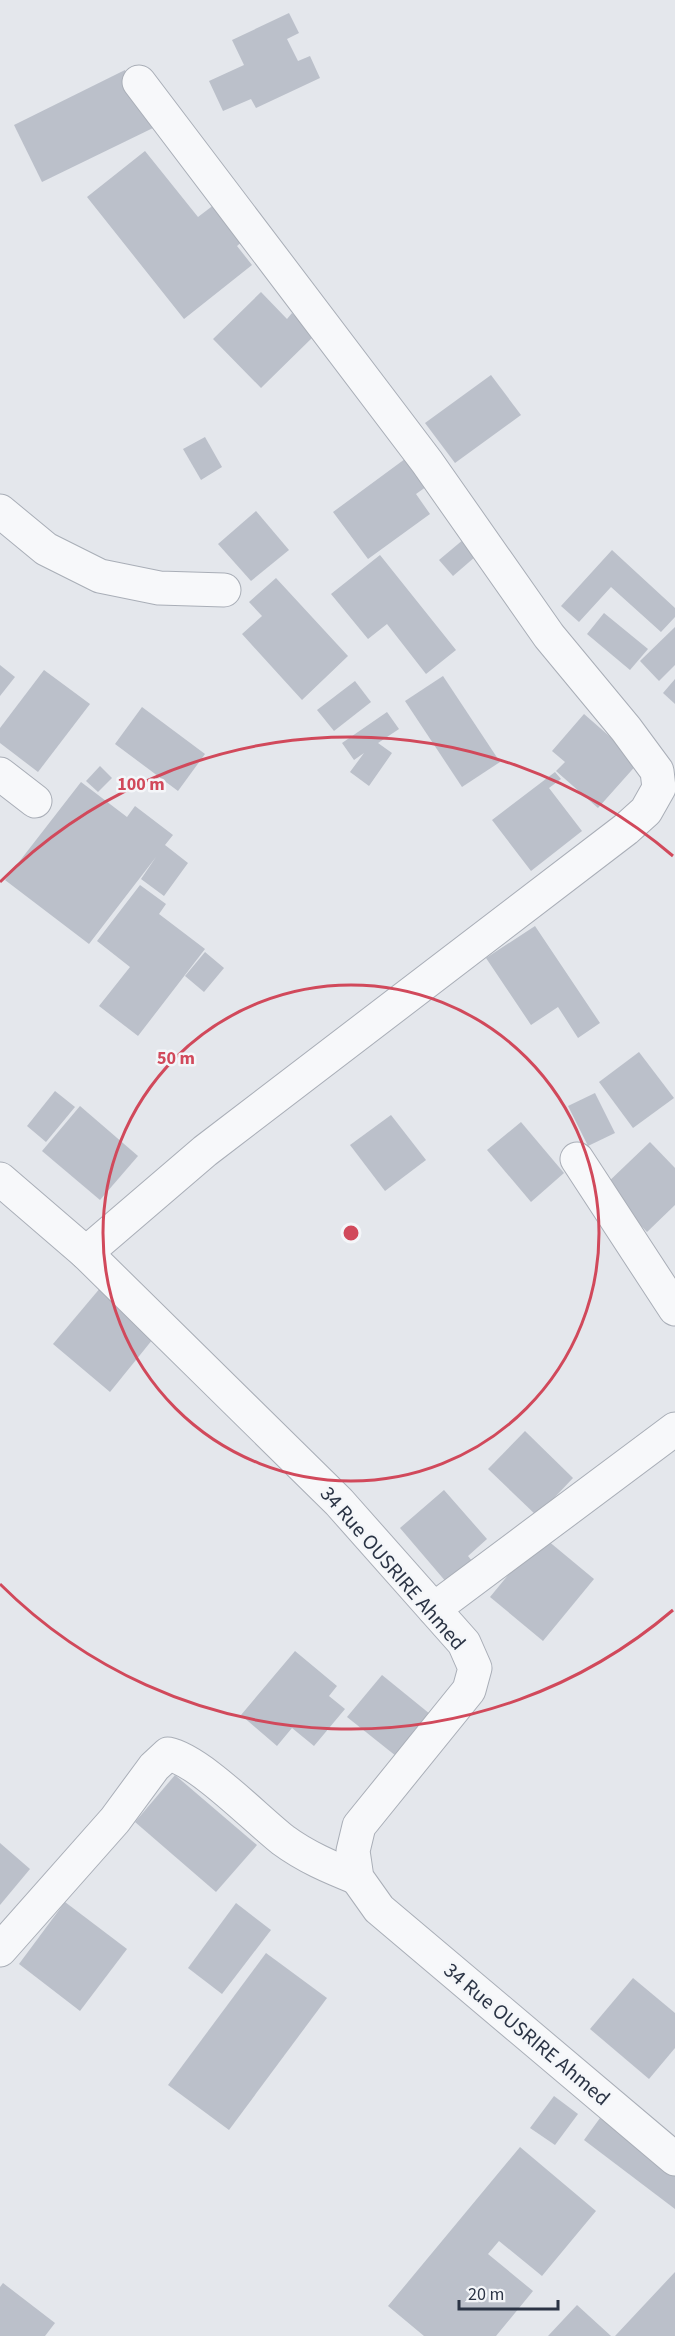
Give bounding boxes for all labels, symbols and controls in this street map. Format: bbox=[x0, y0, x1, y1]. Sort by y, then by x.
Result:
text: 100 m bbox=[117, 772, 165, 797]
text: 50 m bbox=[157, 1046, 195, 1071]
centre of rings bbox=[341, 1223, 361, 1243]
street label: 34 Rue OUSRIRE Ahmed bbox=[313, 1479, 473, 1657]
street label: 34 Rue OUSRIRE Ahmed bbox=[437, 1955, 617, 2113]
scale bar bbox=[459, 2273, 558, 2311]
text: 20 m bbox=[468, 2282, 504, 2307]

